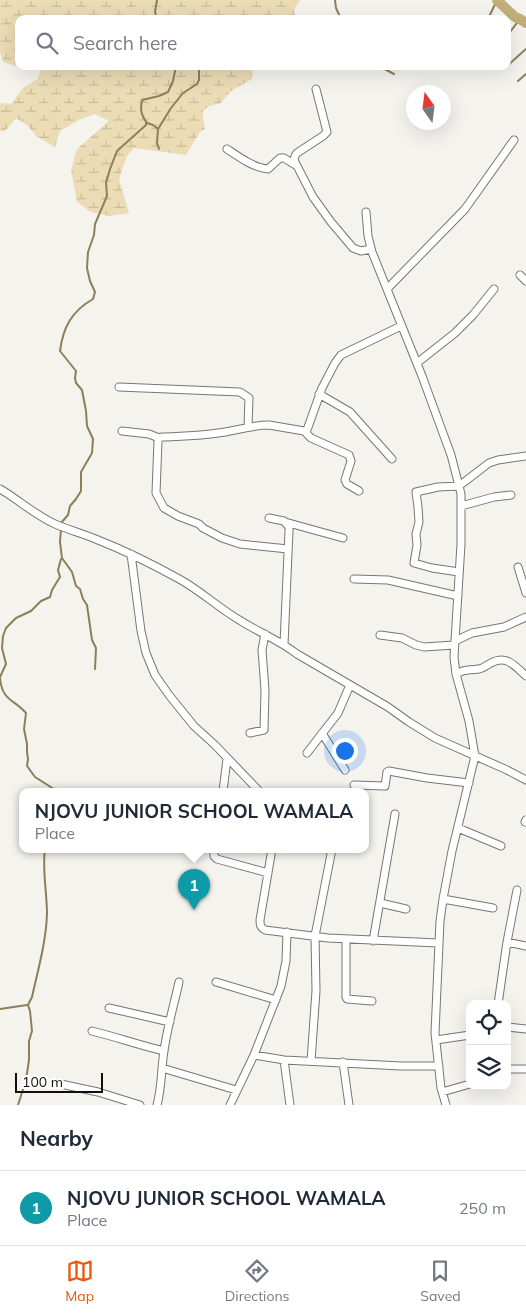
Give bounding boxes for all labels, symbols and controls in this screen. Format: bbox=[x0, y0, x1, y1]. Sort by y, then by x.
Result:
search box bbox=[15, 15, 511, 70]
icon: search bbox=[33, 29, 61, 57]
text: Search here bbox=[73, 31, 177, 55]
north arrow bbox=[406, 85, 451, 130]
your location bbox=[332, 738, 358, 764]
popup bbox=[19, 788, 369, 853]
text: NJOVU JUNIOR SCHOOL WAMALA bbox=[35, 799, 353, 823]
text: Place bbox=[35, 823, 75, 843]
pin: 1 bbox=[178, 869, 210, 910]
map controls bbox=[466, 1000, 511, 1090]
button: locate bbox=[466, 1000, 511, 1045]
button: layers bbox=[466, 1045, 511, 1090]
scale bar bbox=[15, 1070, 102, 1093]
text: 100 m bbox=[22, 1073, 63, 1091]
text: Nearby bbox=[20, 1125, 93, 1151]
text: NJOVU JUNIOR SCHOOL WAMALA bbox=[67, 1186, 386, 1210]
text: 1 bbox=[31, 1198, 41, 1218]
text: 250 m bbox=[459, 1198, 506, 1218]
text: Place bbox=[67, 1210, 107, 1230]
tab: Map bbox=[65, 1257, 94, 1305]
tab: Directions bbox=[225, 1257, 290, 1305]
tab: Saved bbox=[420, 1257, 461, 1305]

